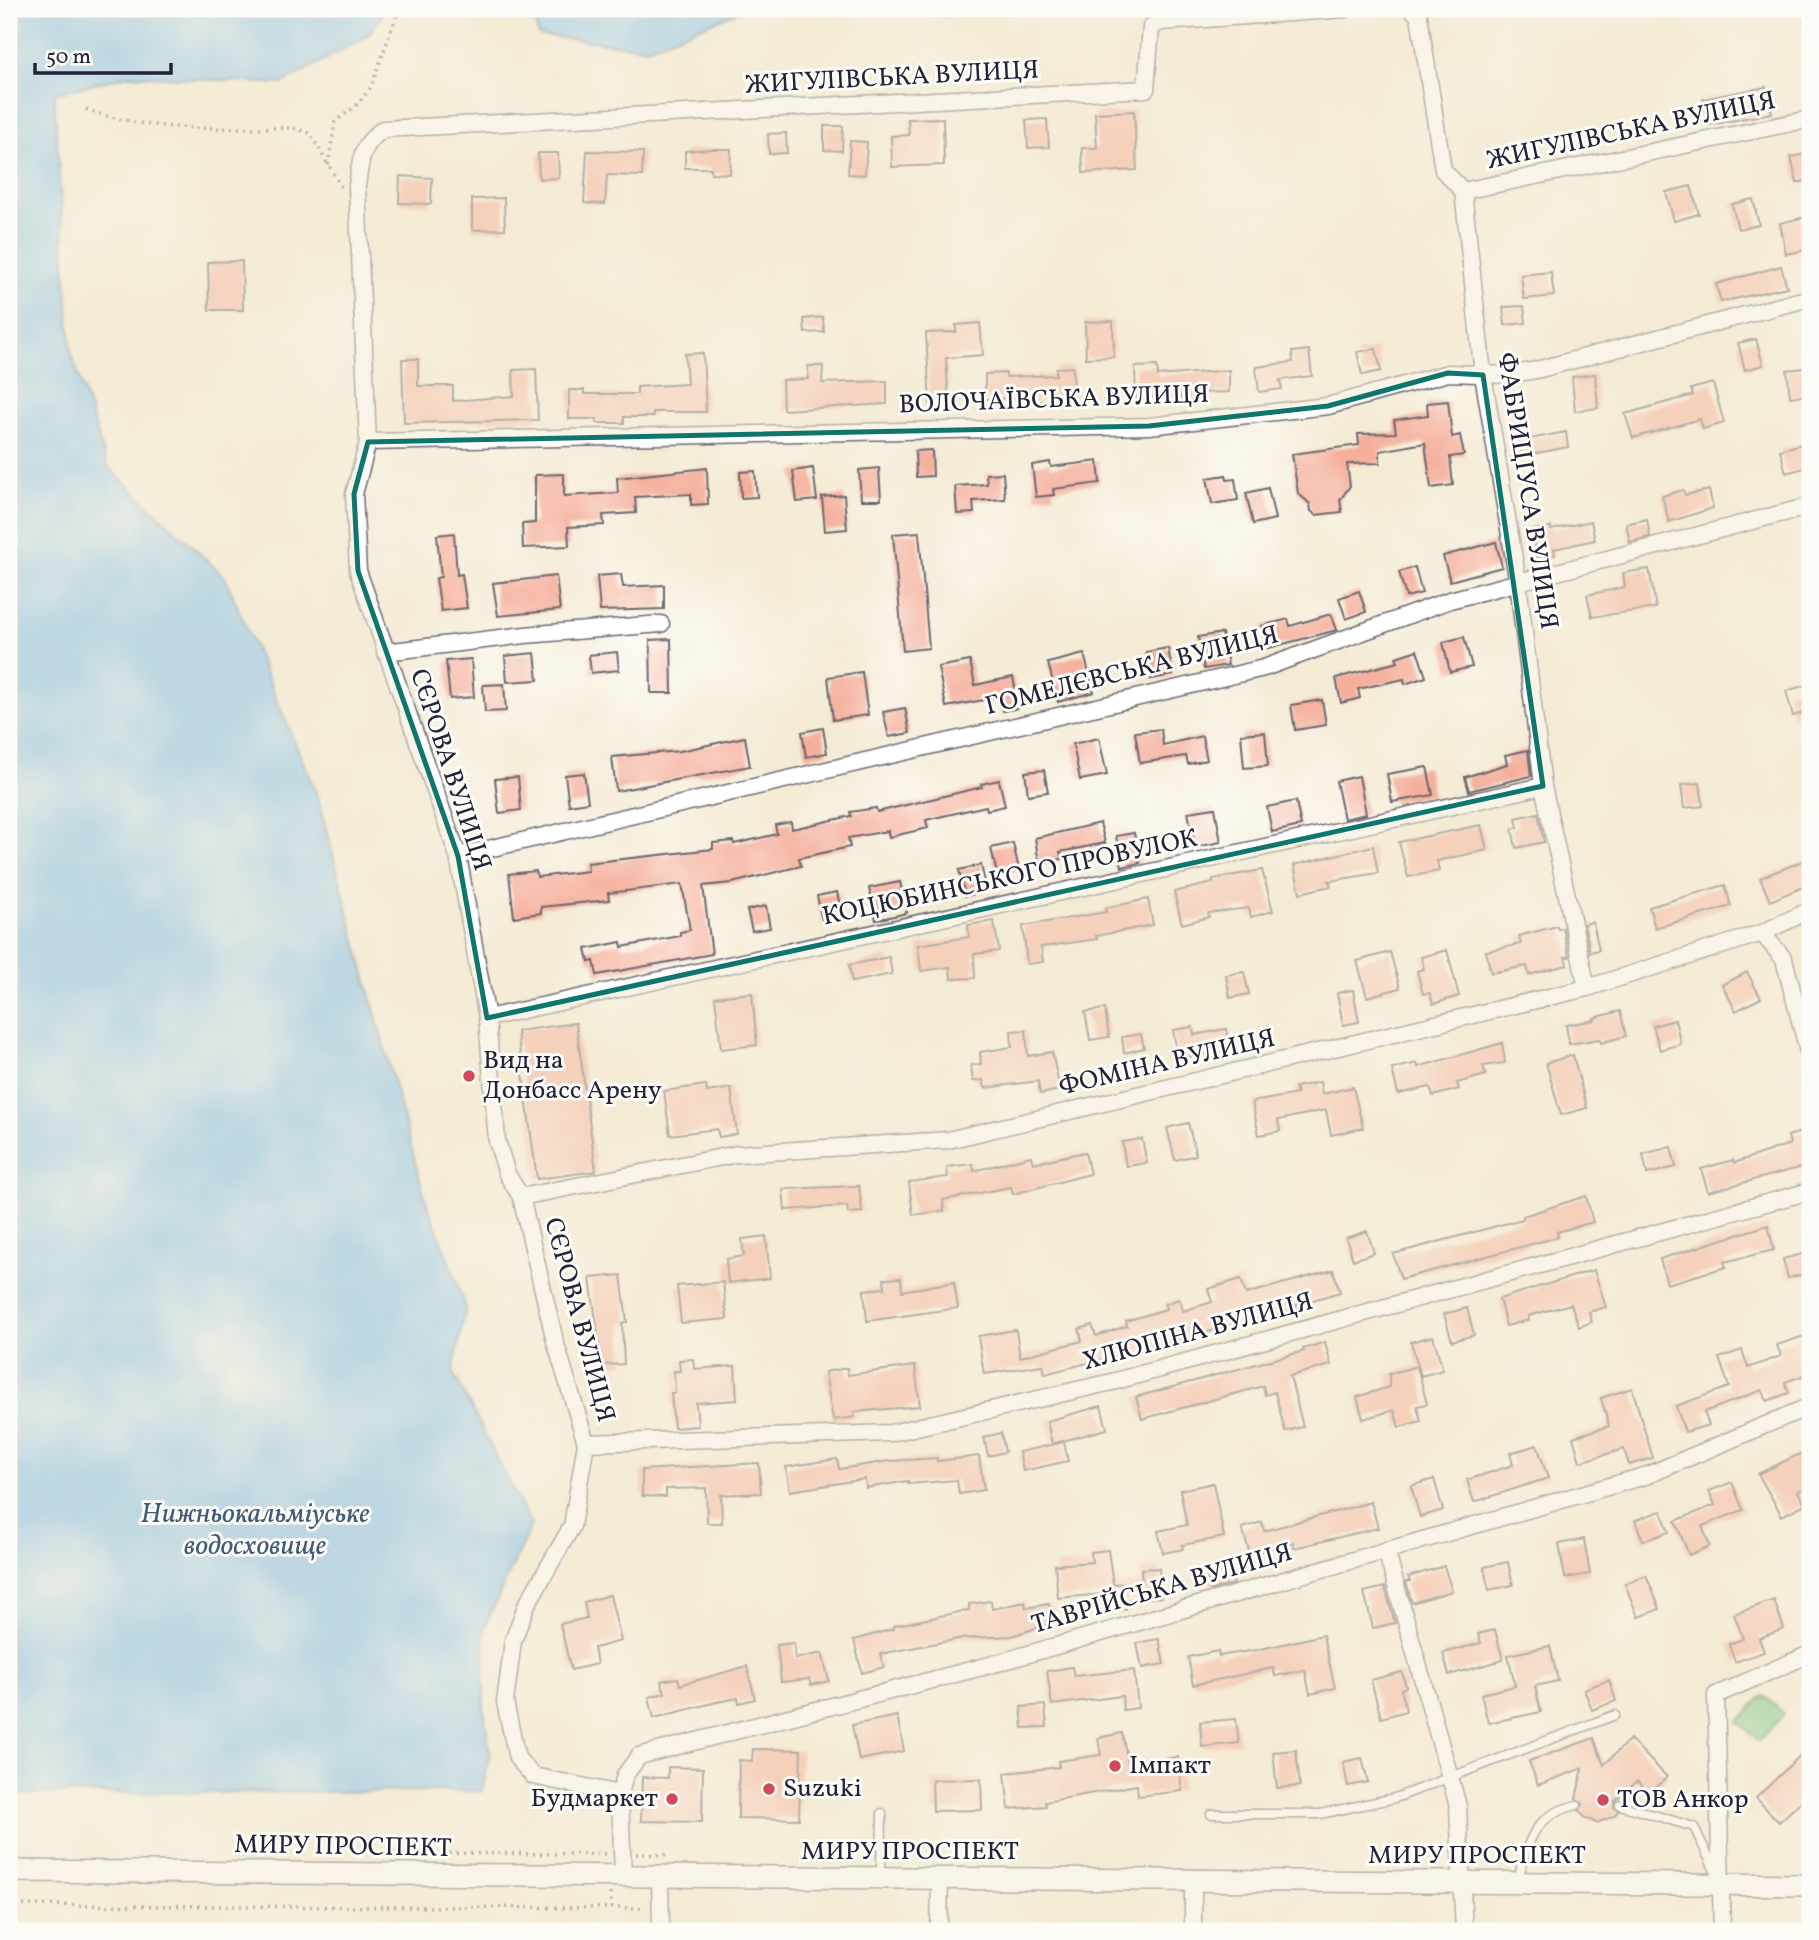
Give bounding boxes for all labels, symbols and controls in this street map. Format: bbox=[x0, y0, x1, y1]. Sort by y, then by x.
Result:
scale bar bbox=[35, 32, 172, 76]
text: 50 m bbox=[46, 43, 91, 72]
street label: ЖИГУЛІВСЬКА ВУЛИЦЯ bbox=[744, 52, 1040, 104]
street label: ЖИГУЛІВСЬКА ВУЛИЦЯ bbox=[1483, 83, 1779, 179]
street label: ФАБРИЦІУСА ВУЛИЦЯ bbox=[1487, 350, 1567, 632]
street label: ВОЛОЧАЇВСЬКА ВУЛИЦЯ bbox=[898, 377, 1210, 423]
street label: ГОМЕЛЄВСЬКА ВУЛИЦЯ bbox=[981, 617, 1283, 725]
street label: СЄРОВА ВУЛИЦЯ bbox=[400, 664, 500, 876]
street label: КОЦЮБИНСЬКОГО ПРОВУЛОК bbox=[819, 821, 1201, 935]
street label: ФОМІНА ВУЛИЦЯ bbox=[1055, 1021, 1279, 1105]
place label: Вид на Донбасс Арену bbox=[483, 1043, 662, 1109]
marker: Вид на Донбасс Арену bbox=[461, 1068, 477, 1084]
street label: СЄРОВА ВУЛИЦЯ bbox=[534, 1214, 624, 1426]
street label: ХЛЮПІНА ВУЛИЦЯ bbox=[1079, 1284, 1317, 1380]
water label: Нижньокальміуське водосховище bbox=[140, 1495, 370, 1566]
street label: ТАВРІЙСЬКА ВУЛИЦЯ bbox=[1027, 1534, 1297, 1644]
place label: Iмпакт bbox=[1129, 1748, 1211, 1784]
marker: Iмпакт bbox=[1107, 1758, 1123, 1774]
place label: Suzuki bbox=[783, 1771, 862, 1807]
place label: Будмаркет bbox=[530, 1781, 658, 1817]
marker: Suzuki bbox=[761, 1781, 777, 1797]
place label: ТОВ Анкор bbox=[1617, 1782, 1749, 1818]
marker: Будмаркет bbox=[664, 1791, 680, 1807]
marker: ТОВ Анкор bbox=[1595, 1792, 1611, 1808]
street label: МИРУ ПРОСПЕКТ bbox=[234, 1827, 452, 1867]
street label: МИРУ ПРОСПЕКТ bbox=[801, 1834, 1019, 1870]
street label: МИРУ ПРОСПЕКТ bbox=[1368, 1838, 1586, 1874]

